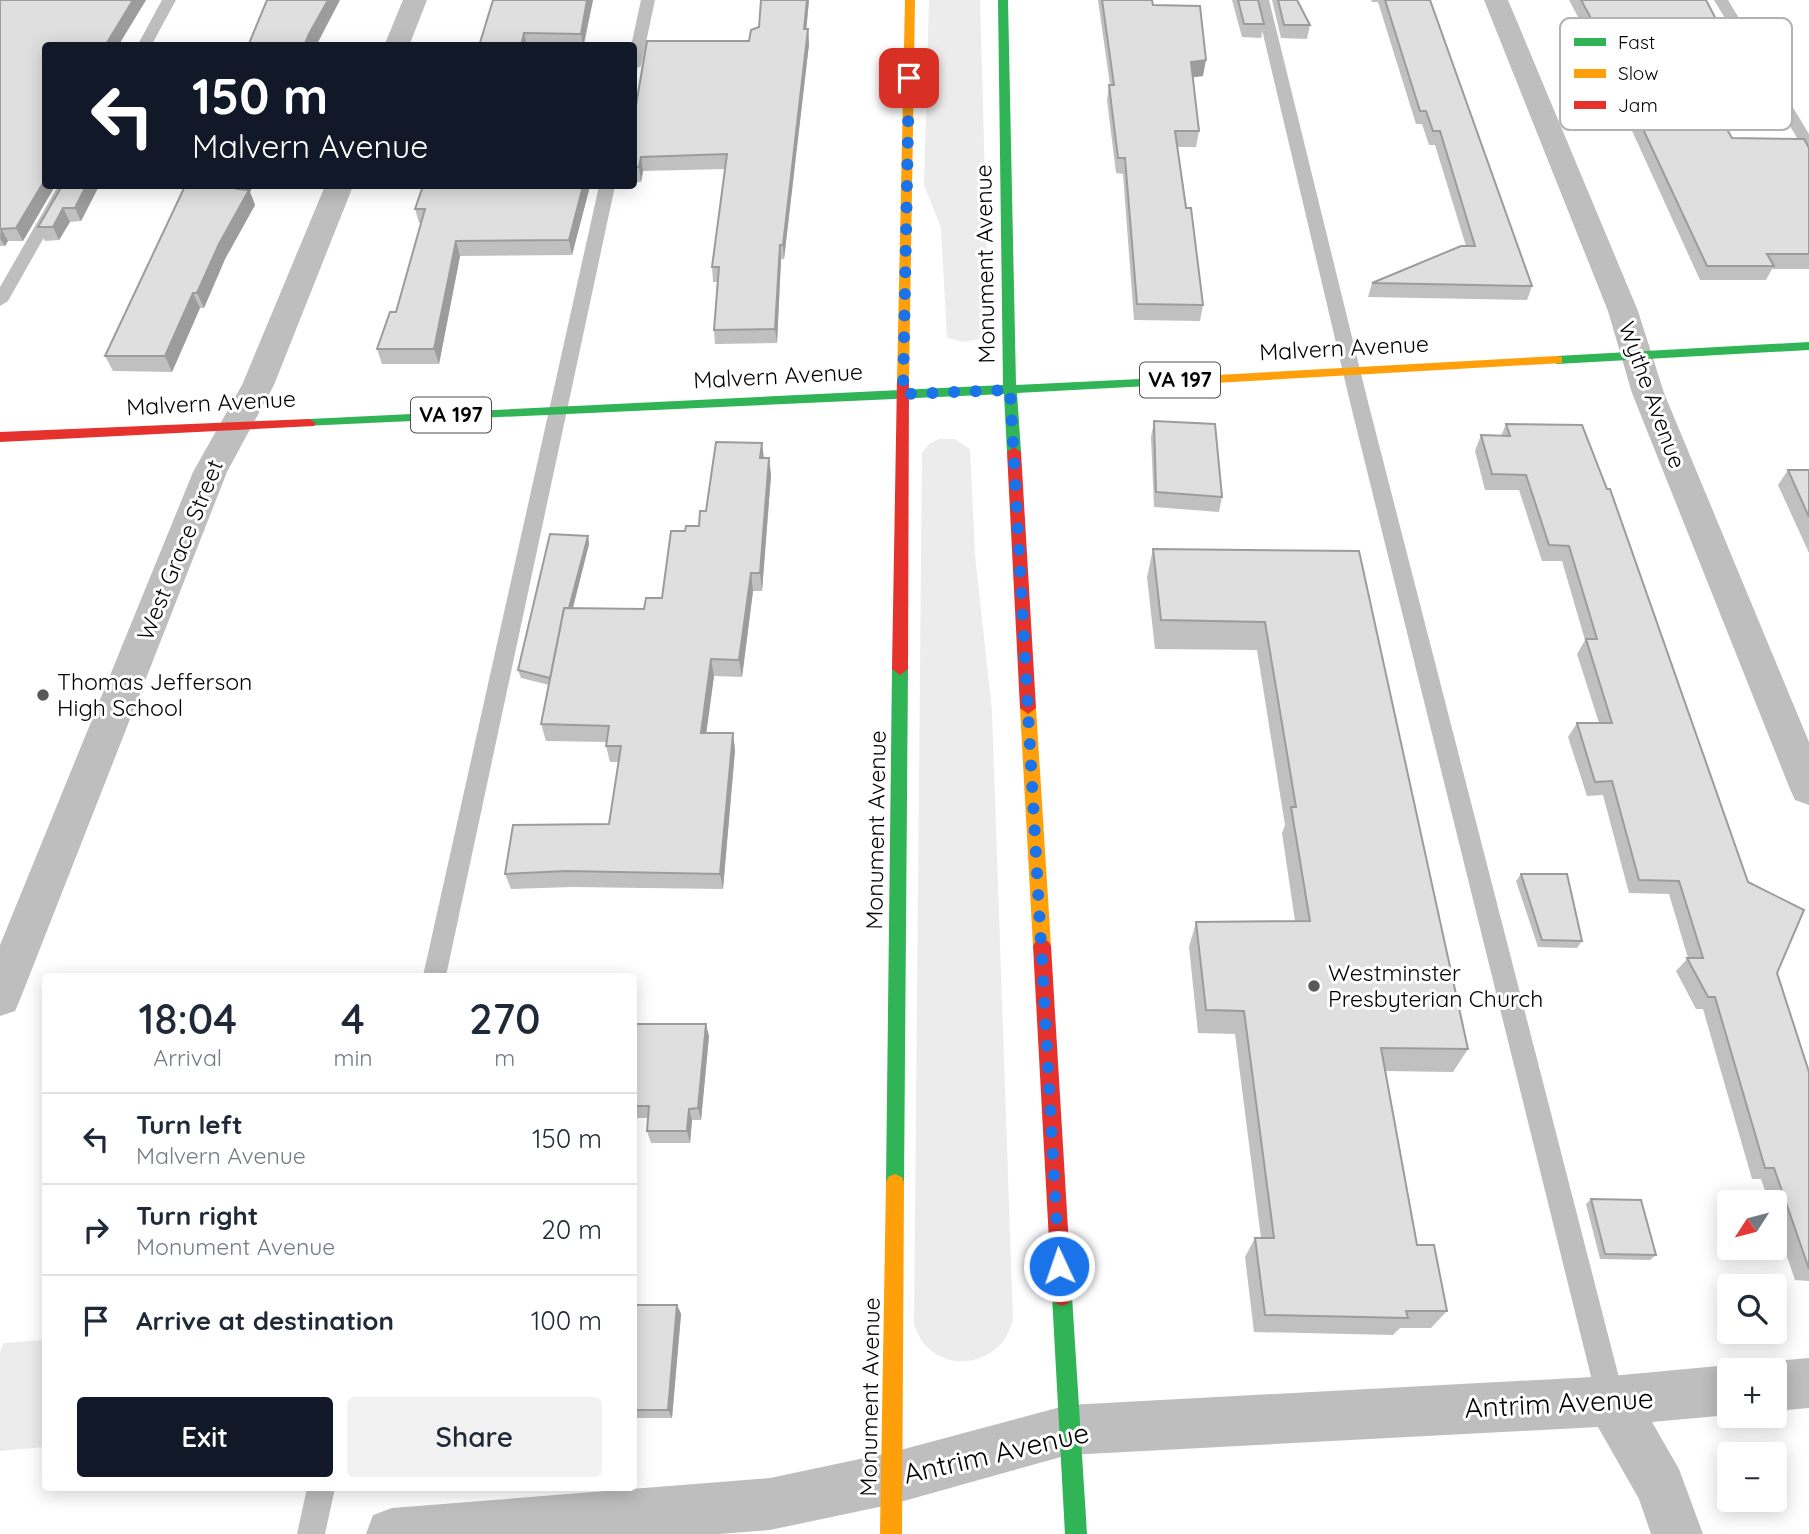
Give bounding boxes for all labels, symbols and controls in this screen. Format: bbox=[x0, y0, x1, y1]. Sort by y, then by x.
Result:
legend bbox=[1560, 18, 1792, 130]
text: Fast bbox=[1618, 30, 1655, 54]
pin bbox=[879, 48, 939, 108]
icon: arrive bbox=[890, 59, 928, 97]
text: Slow bbox=[1618, 61, 1659, 85]
text: 150 m bbox=[192, 65, 328, 126]
icon: left bbox=[77, 70, 168, 161]
text: Jam bbox=[1618, 93, 1658, 117]
text: Malvern Avenue bbox=[192, 126, 428, 166]
street label: Monument Avenue bbox=[968, 164, 1001, 364]
street label: Wythe Avenue bbox=[1612, 317, 1692, 472]
street label: Malvern Avenue bbox=[1258, 329, 1430, 366]
street label: Malvern Avenue bbox=[692, 357, 864, 394]
road number: VA 197 bbox=[1140, 362, 1220, 398]
street label: Malvern Avenue bbox=[125, 384, 297, 421]
road number: VA 197 bbox=[411, 398, 491, 432]
street label: West Grace Street bbox=[130, 455, 229, 644]
place label: Thomas Jefferson High School bbox=[57, 667, 252, 722]
marker: Thomas Jefferson High School bbox=[35, 687, 51, 703]
street label: Monument Avenue bbox=[859, 730, 892, 930]
place label: Westminster Presbyterian Church bbox=[1328, 958, 1543, 1013]
marker: Westminster Presbyterian Church bbox=[1306, 978, 1322, 994]
text: 18:04 bbox=[138, 992, 237, 1045]
text: 4 bbox=[341, 992, 365, 1045]
text: 270 bbox=[469, 992, 541, 1045]
text: Arrival bbox=[153, 1043, 222, 1072]
text: min bbox=[333, 1043, 373, 1072]
text: m bbox=[494, 1043, 515, 1072]
text: Turn left bbox=[136, 1108, 243, 1141]
icon: left bbox=[77, 1120, 115, 1158]
text: 150 m bbox=[532, 1122, 602, 1155]
text: Malvern Avenue bbox=[136, 1141, 306, 1170]
north arrow bbox=[1717, 1190, 1787, 1260]
map controls bbox=[1717, 1190, 1787, 1512]
text: Turn right bbox=[136, 1199, 258, 1232]
icon: right bbox=[77, 1211, 115, 1249]
text: 20 m bbox=[541, 1213, 602, 1246]
position arrow bbox=[1022, 1229, 1096, 1303]
text: Monument Avenue bbox=[136, 1232, 335, 1261]
button: search bbox=[1717, 1274, 1787, 1344]
street label: Monument Avenue bbox=[853, 1297, 886, 1497]
icon: arrive bbox=[77, 1302, 115, 1340]
text: Arrive at destination bbox=[136, 1304, 394, 1337]
text: 100 m bbox=[531, 1304, 602, 1337]
button: + bbox=[1717, 1358, 1787, 1428]
street label: Antrim Avenue bbox=[1463, 1380, 1655, 1425]
button: Exit bbox=[77, 1397, 333, 1477]
button: Share bbox=[347, 1397, 602, 1477]
street label: Antrim Avenue bbox=[900, 1414, 1092, 1491]
button: − bbox=[1717, 1442, 1787, 1512]

